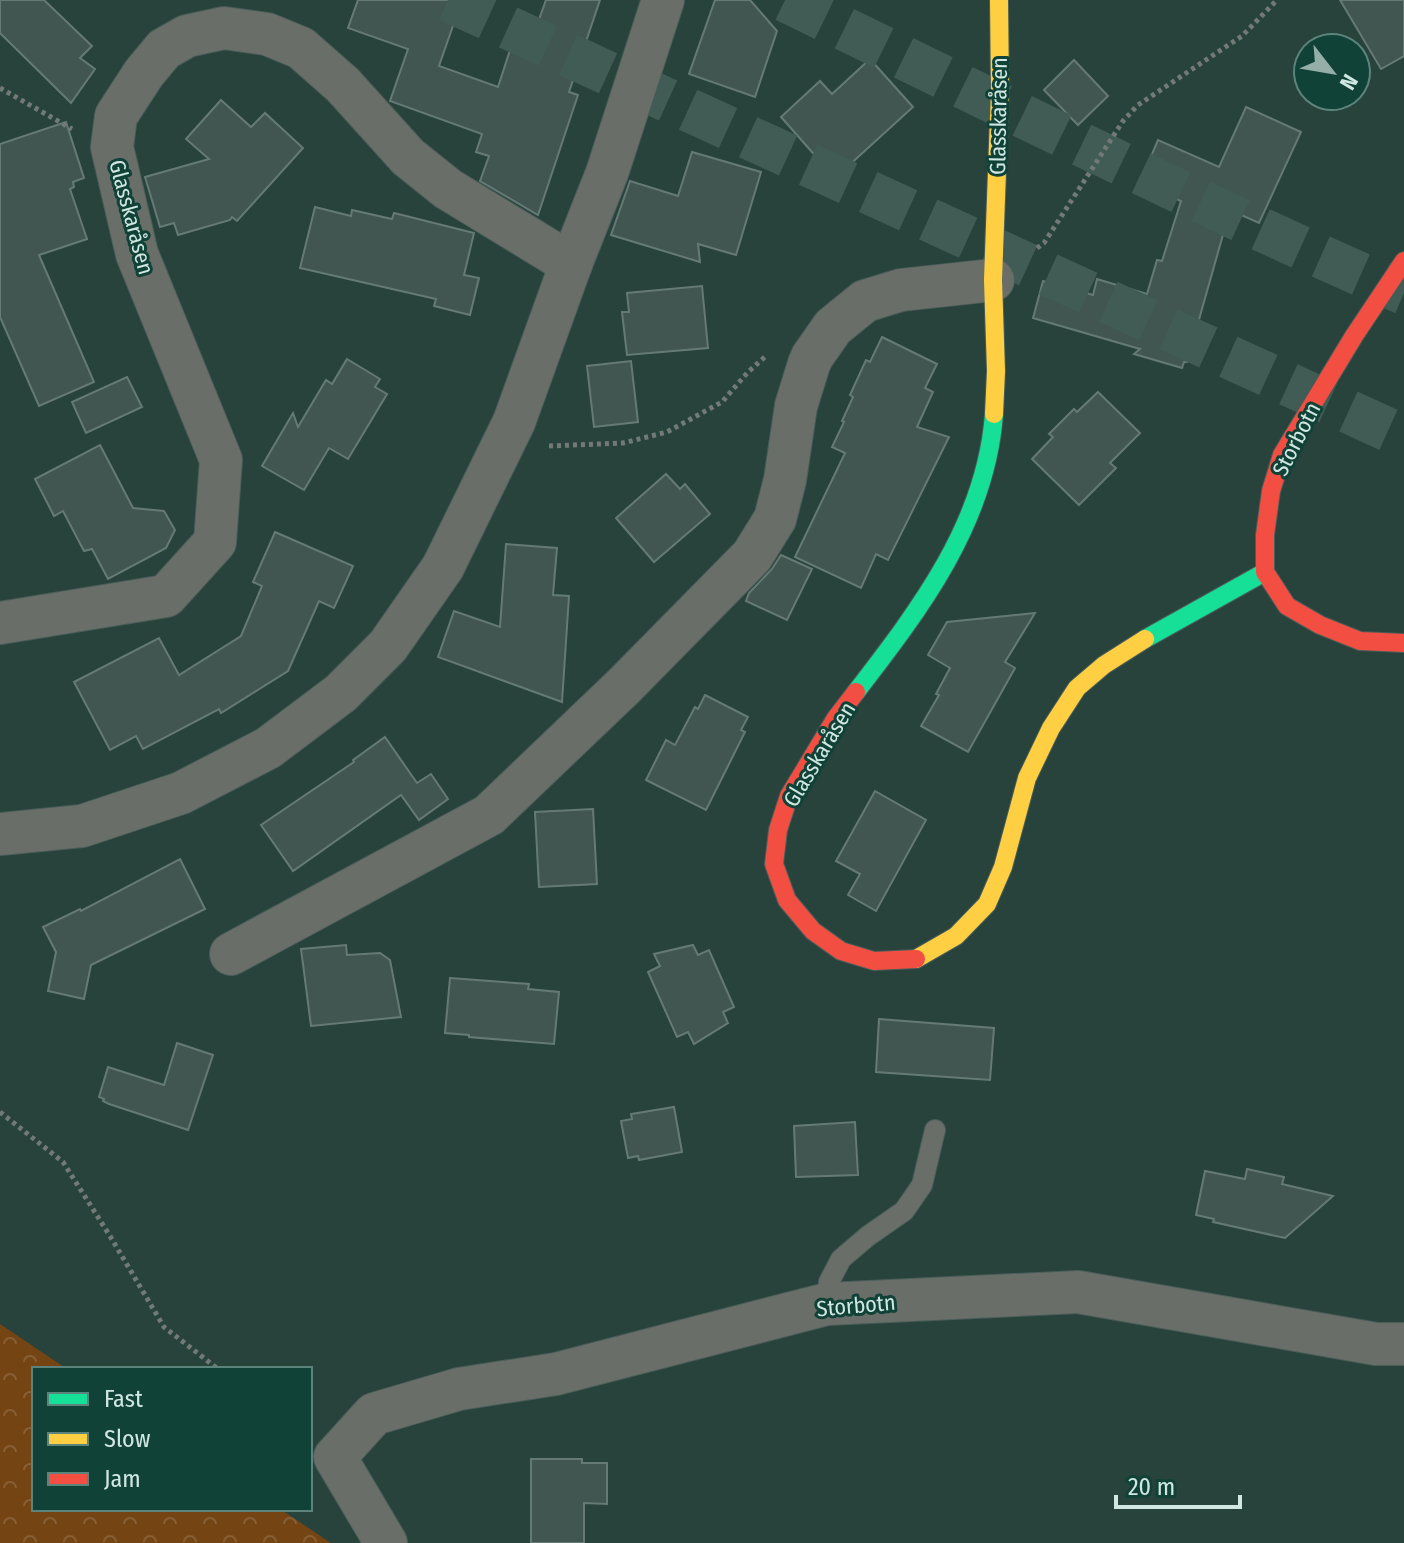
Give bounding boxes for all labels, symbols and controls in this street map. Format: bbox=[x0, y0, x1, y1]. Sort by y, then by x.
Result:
north arrow bbox=[1292, 32, 1372, 112]
street label: Glasskaråsen bbox=[984, 57, 1013, 175]
text: N bbox=[1334, 69, 1364, 95]
street label: Glasskaråsen bbox=[103, 157, 160, 277]
street label: Storbotn bbox=[1266, 398, 1326, 481]
street label: Glasskaråsen bbox=[778, 697, 861, 812]
street label: Storbotn bbox=[815, 1289, 897, 1322]
legend bbox=[32, 1367, 312, 1511]
text: Fast bbox=[104, 1385, 143, 1413]
text: Slow bbox=[104, 1425, 151, 1453]
scale bar bbox=[1116, 1459, 1240, 1509]
text: Jam bbox=[104, 1465, 141, 1493]
text: 20 m bbox=[1128, 1473, 1175, 1501]

